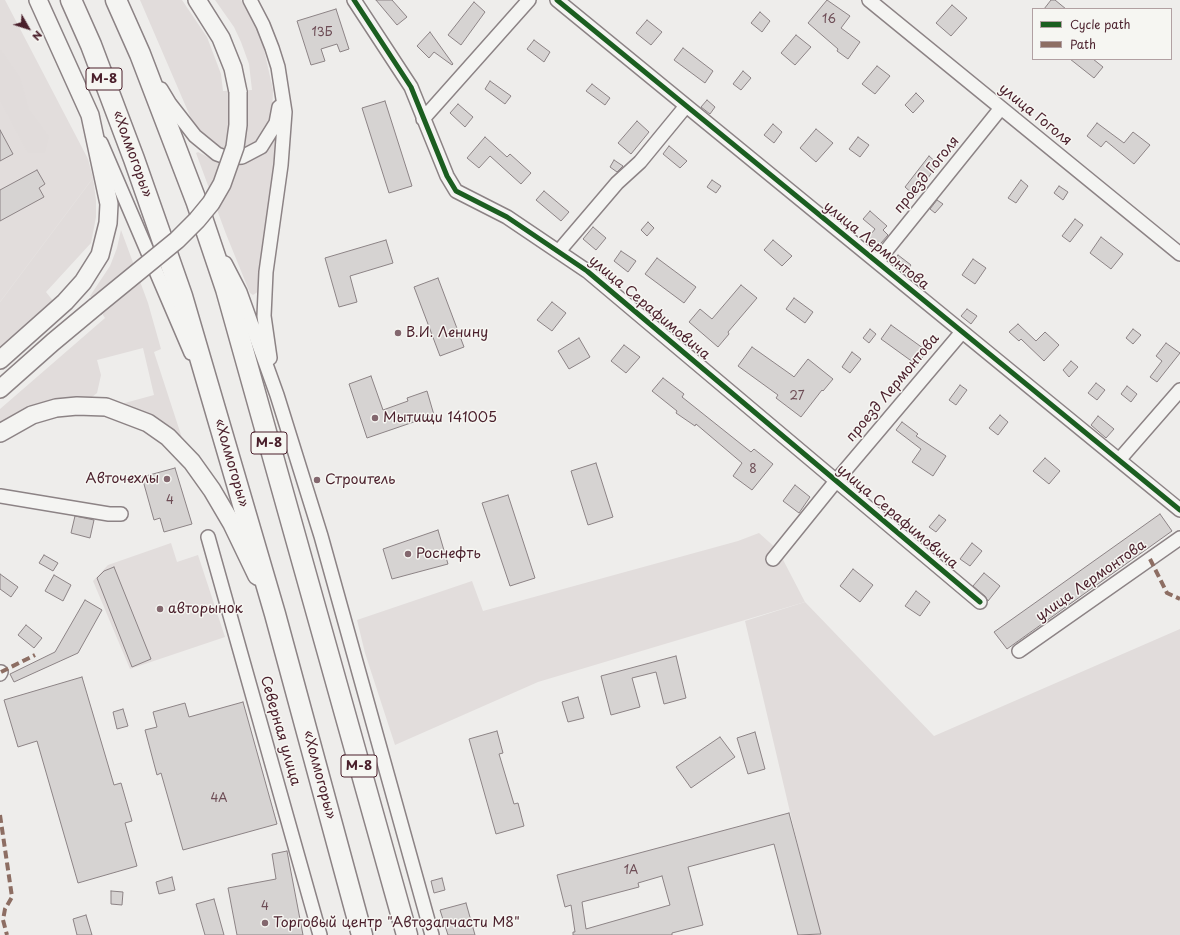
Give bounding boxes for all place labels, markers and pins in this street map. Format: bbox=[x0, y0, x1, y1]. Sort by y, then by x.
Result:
place label: В.И. Ленину bbox=[406, 325, 488, 341]
marker: В.И. Ленину bbox=[393, 328, 403, 338]
place label: Мытищи 141005 bbox=[383, 410, 497, 426]
marker: Мытищи 141005 bbox=[370, 413, 380, 423]
place label: Авточехлы bbox=[86, 471, 159, 487]
place label: Строитель bbox=[325, 472, 395, 488]
marker: Авточехлы bbox=[162, 474, 172, 484]
marker: Строитель bbox=[312, 475, 322, 485]
place label: Роснефть bbox=[416, 546, 481, 562]
marker: Роснефть bbox=[403, 549, 413, 559]
place label: авторынок bbox=[168, 601, 243, 617]
marker: авторынок bbox=[155, 604, 165, 614]
place label: Торговый центр "Автозапчасти М8" bbox=[273, 915, 520, 931]
marker: Торговый центр "Автозапчасти М8" bbox=[260, 918, 270, 928]

